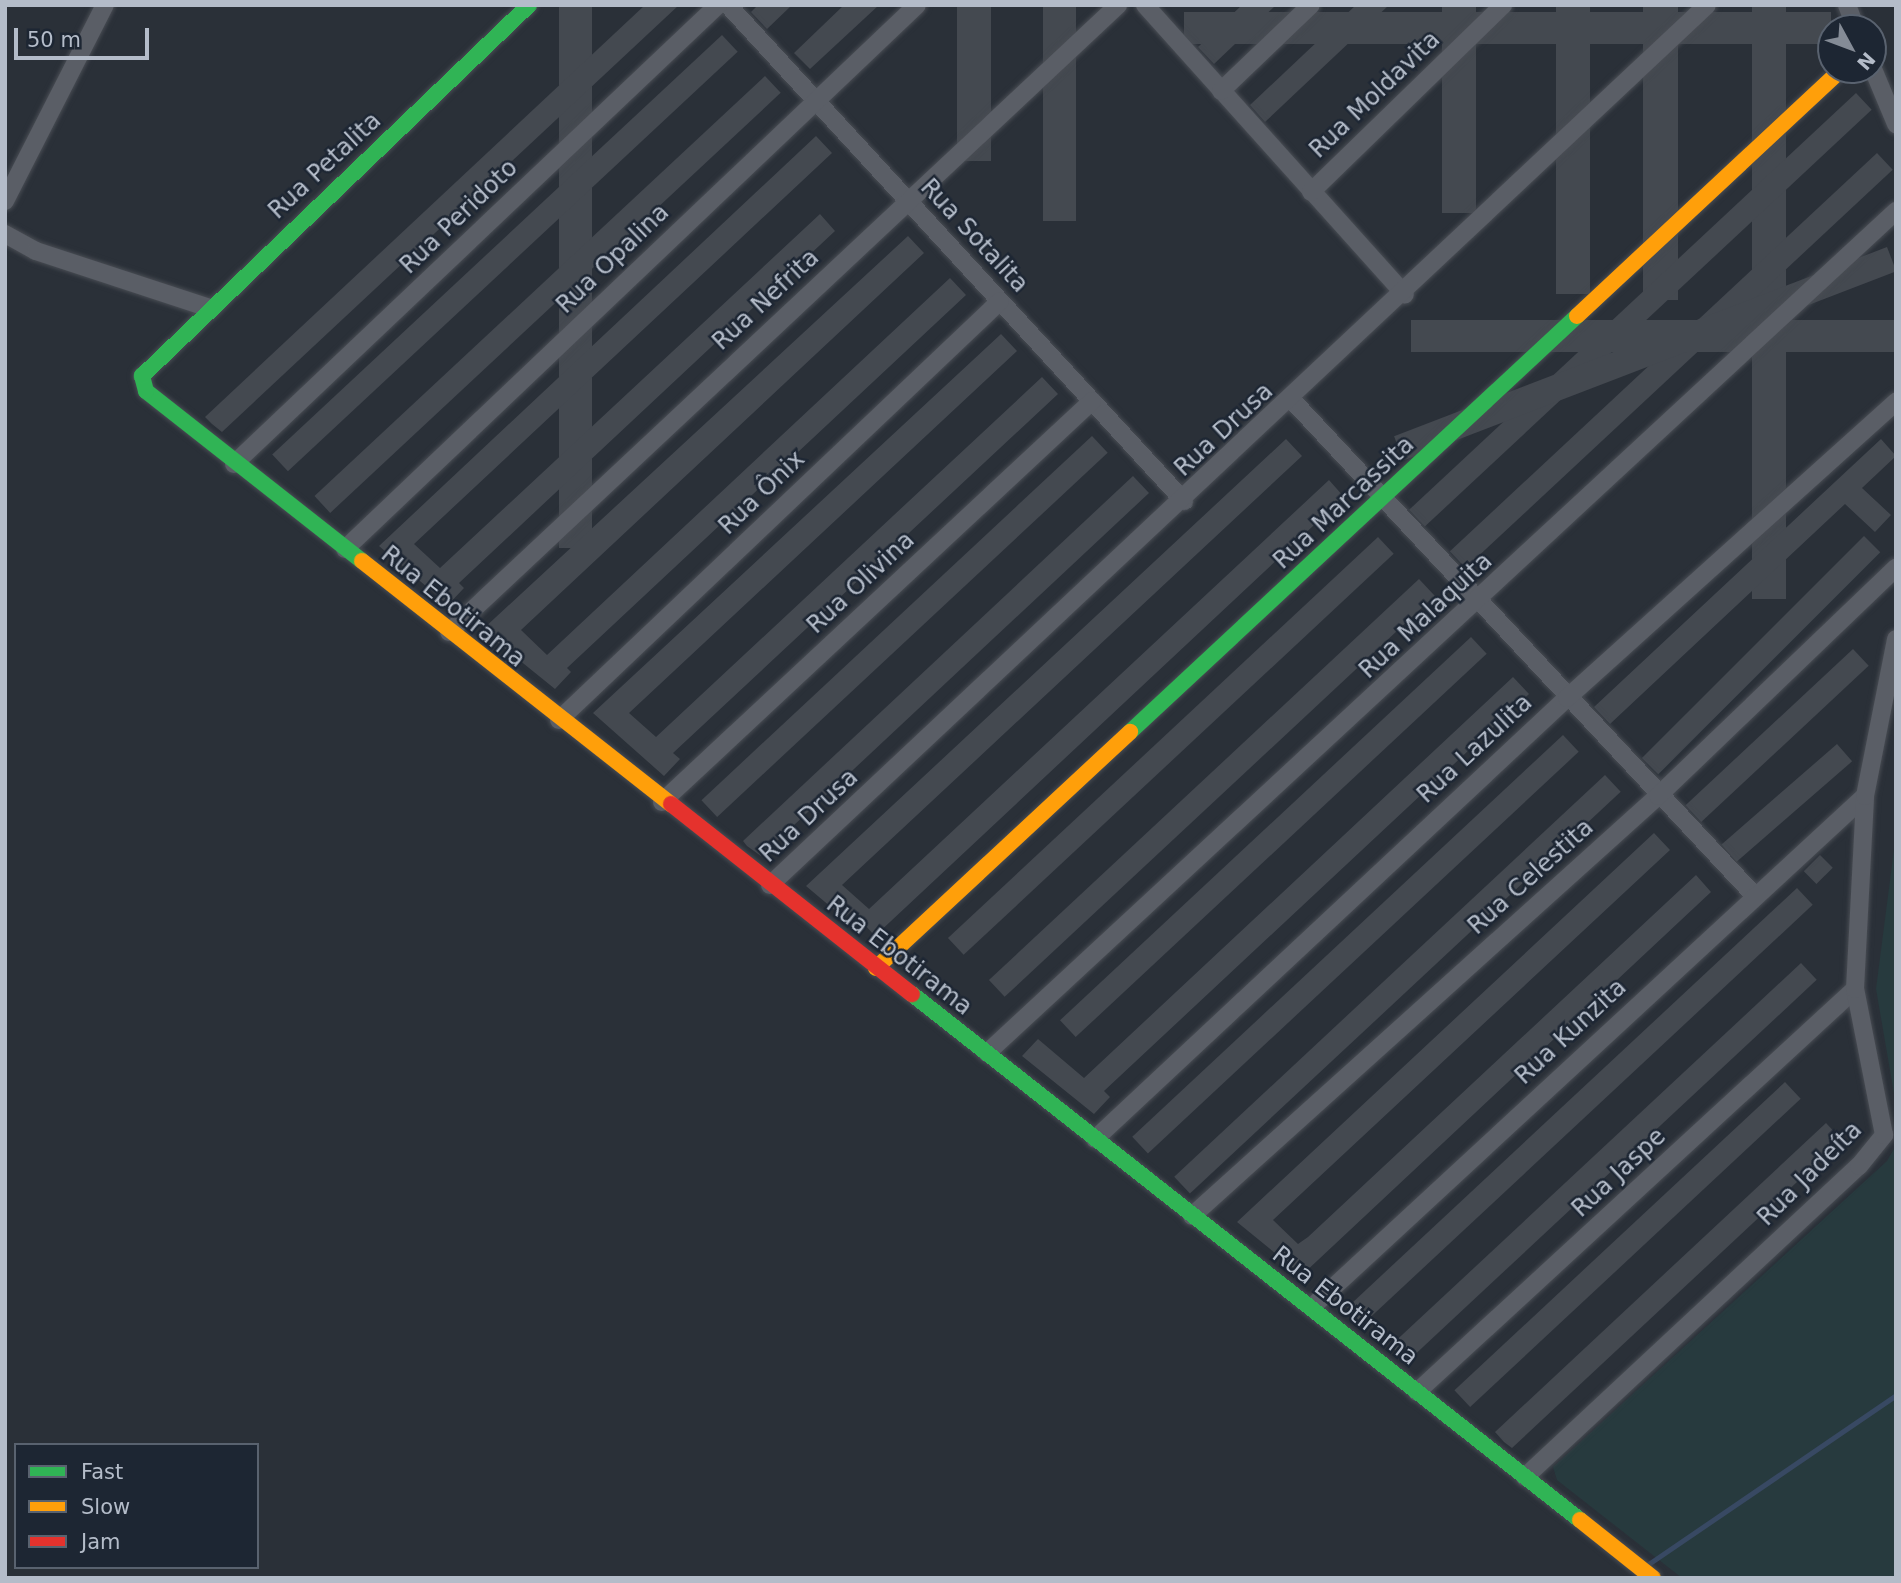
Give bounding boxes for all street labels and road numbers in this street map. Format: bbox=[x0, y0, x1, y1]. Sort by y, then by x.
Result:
street label: Rua Moldavita bbox=[1304, 26, 1446, 164]
street label: Rua Petalita bbox=[263, 107, 387, 225]
street label: Rua Peridoto bbox=[394, 154, 524, 280]
street label: Rua Sotalita bbox=[914, 173, 1034, 299]
street label: Rua Opalina bbox=[551, 198, 675, 320]
street label: Rua Nefrita bbox=[707, 243, 825, 357]
street label: Rua Drusa bbox=[1169, 377, 1279, 483]
street label: Rua Marcassita bbox=[1268, 431, 1420, 575]
street label: Rua Ônix bbox=[713, 445, 811, 541]
street label: Rua Olivina bbox=[801, 526, 921, 640]
street label: Rua Ebotirama bbox=[375, 540, 531, 674]
street label: Rua Malaquita bbox=[1354, 547, 1498, 685]
street label: Rua Lazulita bbox=[1412, 689, 1538, 809]
street label: Rua Drusa bbox=[754, 763, 864, 869]
street label: Rua Celestita bbox=[1462, 813, 1600, 941]
street label: Rua Ebotirama bbox=[820, 890, 978, 1022]
street label: Rua Kunzita bbox=[1509, 973, 1633, 1091]
street label: Rua Jadeíta bbox=[1752, 1116, 1868, 1232]
street label: Rua Jaspe bbox=[1566, 1122, 1672, 1224]
street label: Rua Ebotirama bbox=[1266, 1240, 1424, 1372]

